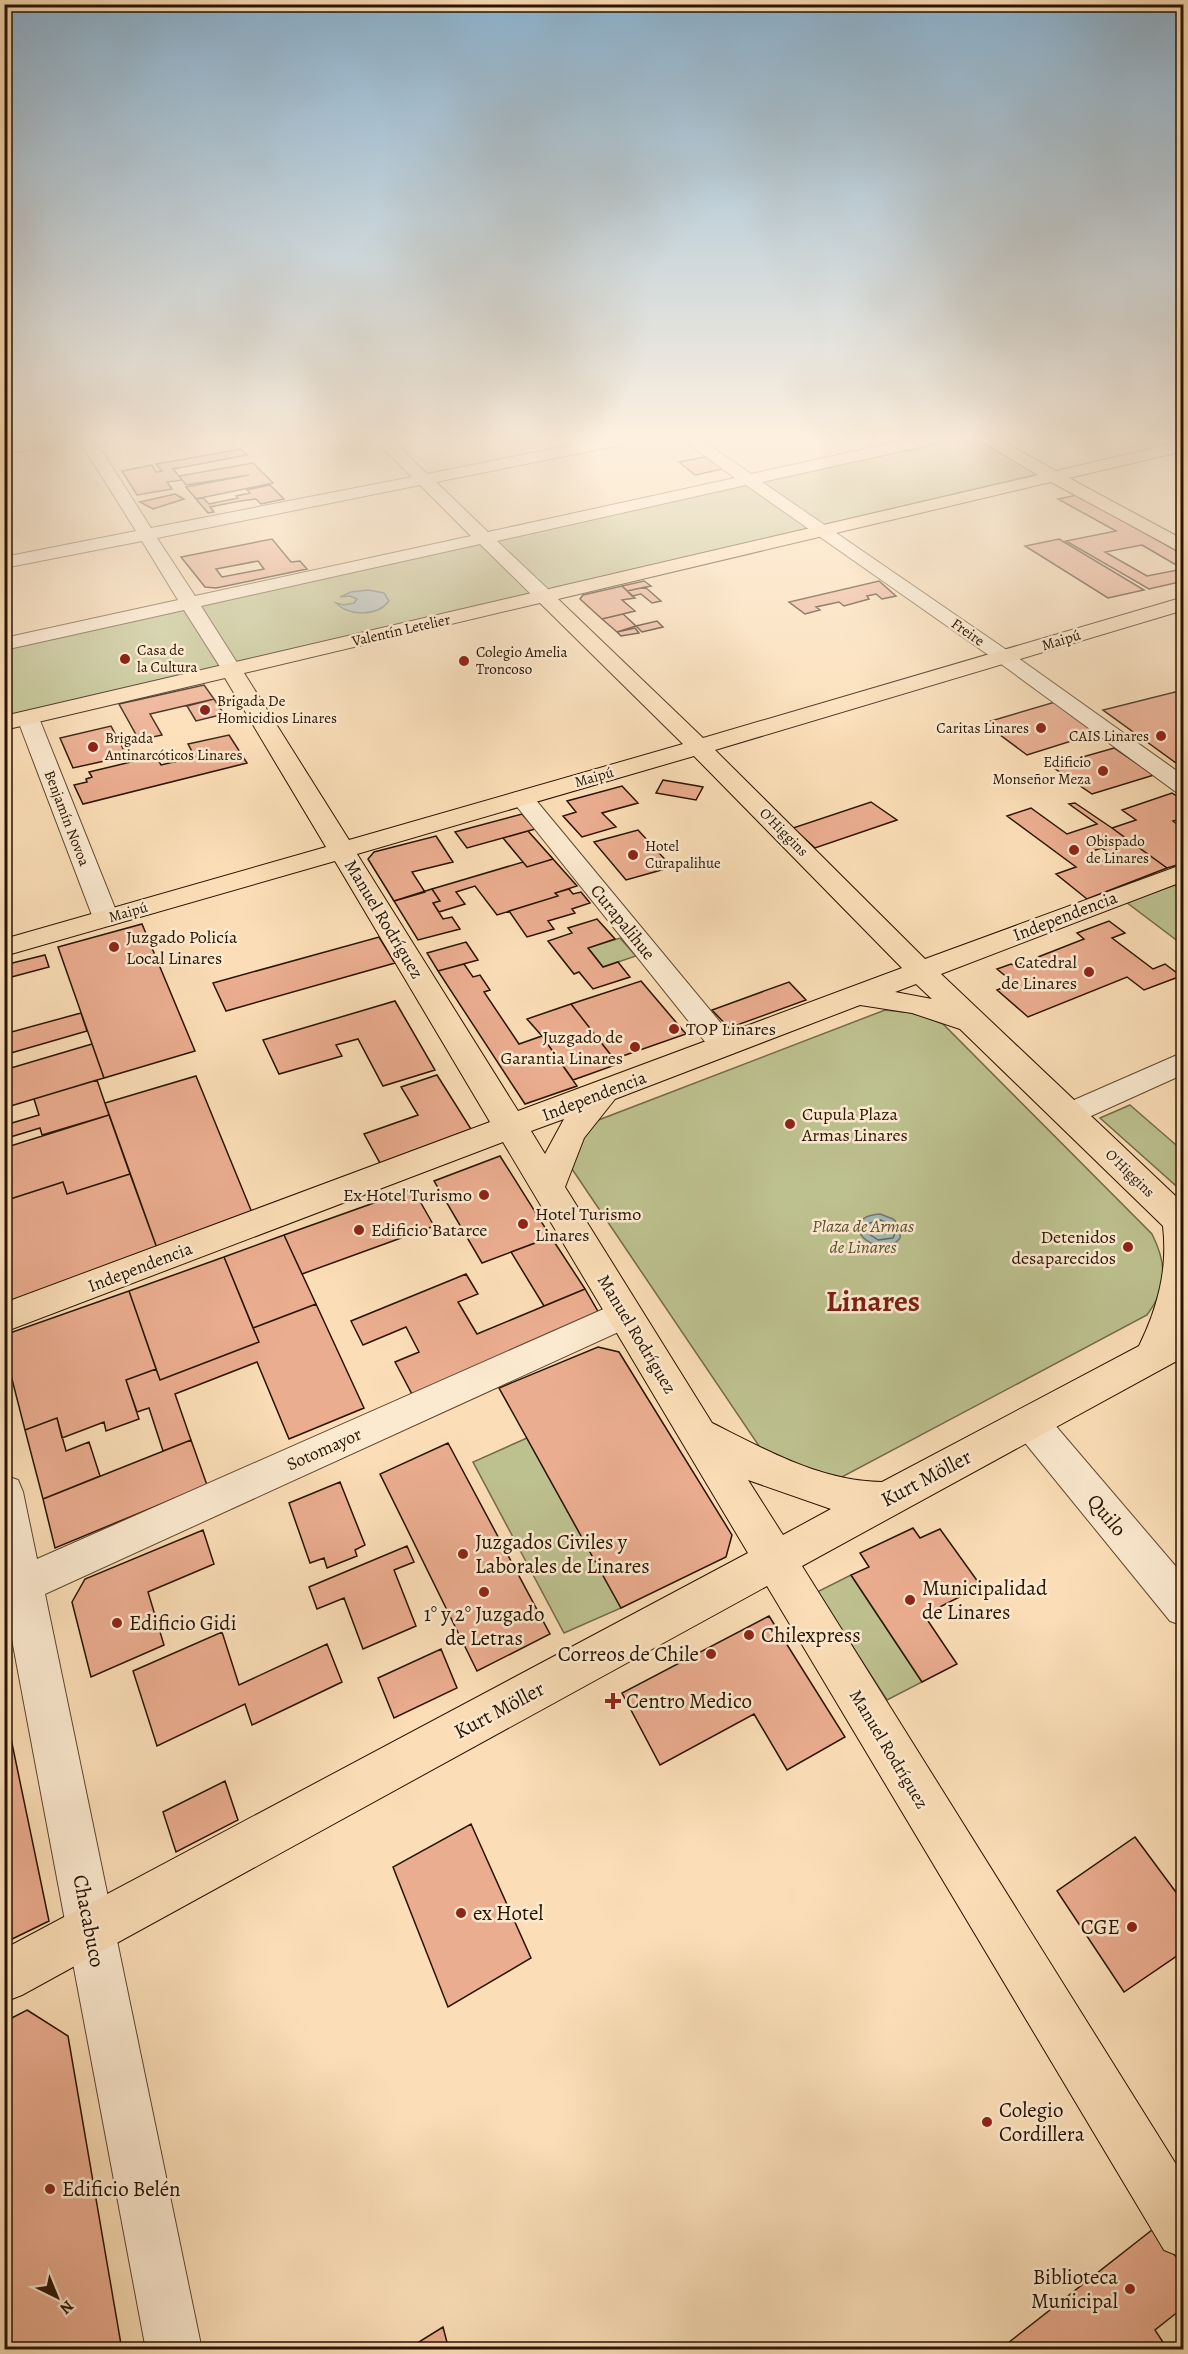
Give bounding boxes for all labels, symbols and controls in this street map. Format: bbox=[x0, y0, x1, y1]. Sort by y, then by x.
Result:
street label: Valentín Letelier bbox=[349, 609, 452, 651]
street label: Freire bbox=[947, 613, 989, 651]
street label: Maipú bbox=[1039, 624, 1084, 655]
place label: Casa de la Cultura bbox=[137, 640, 197, 677]
place label: Colegio Amelia Troncoso bbox=[476, 642, 568, 679]
marker: Casa de la Cultura bbox=[118, 652, 132, 666]
marker: Colegio Amelia Troncoso bbox=[457, 654, 471, 668]
place label: Brigada De Homicidios Linares bbox=[217, 691, 337, 728]
marker: Brigada De Homicidios Linares bbox=[198, 703, 212, 717]
place label: Caritas Linares bbox=[936, 718, 1029, 738]
marker: Caritas Linares bbox=[1034, 721, 1048, 735]
place label: CAIS Linares bbox=[1069, 726, 1149, 746]
place label: Brigada Antinarcóticos Linares bbox=[104, 728, 242, 765]
marker: CAIS Linares bbox=[1154, 729, 1168, 743]
marker: Brigada Antinarcóticos Linares bbox=[86, 740, 100, 754]
place label: Edificio Monseñor Meza bbox=[993, 752, 1091, 789]
street label: Maipú bbox=[572, 762, 617, 792]
marker: Edificio Monseñor Meza bbox=[1096, 764, 1110, 778]
street label: Benjamín Novoa bbox=[40, 767, 94, 869]
street label: O'Higgins bbox=[755, 803, 813, 861]
place label: Obispado de Linares bbox=[1086, 831, 1149, 868]
place label: Hotel Curapalihue bbox=[645, 836, 721, 873]
marker: Obispado de Linares bbox=[1067, 843, 1081, 857]
marker: Hotel Curapalihue bbox=[626, 848, 640, 862]
street label: Manuel Rodríguez bbox=[339, 855, 429, 983]
street label: Curapalihue bbox=[585, 879, 661, 965]
street label: Independencia bbox=[1009, 885, 1121, 947]
street label: Maipú bbox=[106, 897, 151, 927]
place label: Juzgado Policía Local Linares bbox=[126, 925, 238, 970]
marker: Juzgado Policía Local Linares bbox=[107, 940, 121, 954]
place label: Catedral de Linares bbox=[1001, 950, 1078, 995]
marker: Catedral de Linares bbox=[1082, 965, 1096, 979]
place label: TOP Linares bbox=[686, 1017, 776, 1041]
marker: TOP Linares bbox=[667, 1022, 681, 1036]
place label: Juzgado de Garantia Linares bbox=[500, 1025, 623, 1070]
marker: Juzgado de Garantia Linares bbox=[628, 1040, 642, 1054]
street label: Independencia bbox=[538, 1065, 650, 1127]
place label: Cupula Plaza Armas Linares bbox=[801, 1102, 908, 1147]
marker: Cupula Plaza Armas Linares bbox=[783, 1117, 797, 1131]
street label: O'Higgins bbox=[1101, 1144, 1159, 1202]
place label: Ex Hotel Turismo bbox=[343, 1183, 472, 1207]
marker: Ex Hotel Turismo bbox=[477, 1188, 491, 1202]
place label: Hotel Turismo Linares bbox=[535, 1202, 641, 1247]
park label: Plaza de Armas de Linares bbox=[812, 1214, 914, 1259]
marker: Hotel Turismo Linares bbox=[516, 1217, 530, 1231]
place label: Edificio Batarce bbox=[371, 1218, 487, 1242]
marker: Edificio Batarce bbox=[352, 1223, 366, 1237]
place label: Detenidos desaparecidos bbox=[1011, 1225, 1116, 1270]
street label: Independencia bbox=[84, 1236, 196, 1298]
marker: Detenidos desaparecidos bbox=[1121, 1240, 1135, 1254]
street label: Manuel Rodríguez bbox=[592, 1270, 682, 1398]
district label: Linares bbox=[826, 1281, 920, 1321]
street label: Sotomayor bbox=[283, 1422, 365, 1476]
street label: Kurt Möller bbox=[876, 1442, 976, 1514]
street label: Quilo bbox=[1081, 1488, 1133, 1542]
place label: Juzgados Civiles y Laborales de Linares bbox=[475, 1528, 650, 1580]
marker: Juzgados Civiles y Laborales de Linares bbox=[456, 1547, 470, 1561]
place label: Municipalidad de Linares bbox=[922, 1574, 1048, 1626]
marker: 1° y 2° Juzgado de Letras bbox=[477, 1585, 491, 1599]
marker: Municipalidad de Linares bbox=[903, 1593, 917, 1607]
place label: 1° y 2° Juzgado de Letras bbox=[424, 1600, 544, 1652]
place label: Edificio Gidi bbox=[129, 1609, 237, 1637]
marker: Edificio Gidi bbox=[110, 1616, 124, 1630]
place label: Chilexpress bbox=[761, 1621, 861, 1649]
marker: Chilexpress bbox=[742, 1628, 756, 1642]
place label: Correos de Chile bbox=[558, 1640, 699, 1668]
marker: Correos de Chile bbox=[704, 1647, 718, 1661]
street label: Kurt Möller bbox=[449, 1674, 549, 1746]
street label: Manuel Rodríguez bbox=[844, 1685, 934, 1813]
place label: Centro Medico bbox=[626, 1687, 752, 1715]
marker: Centro Medico bbox=[604, 1692, 622, 1710]
street label: Chacabuco bbox=[66, 1872, 112, 1970]
place label: ex Hotel bbox=[473, 1899, 543, 1927]
marker: ex Hotel bbox=[454, 1906, 468, 1920]
place label: CGE bbox=[1081, 1913, 1120, 1941]
marker: CGE bbox=[1125, 1920, 1139, 1934]
place label: Colegio Cordillera bbox=[999, 2096, 1085, 2148]
marker: Colegio Cordillera bbox=[980, 2115, 994, 2129]
place label: Edificio Belén bbox=[62, 2175, 181, 2203]
marker: Edificio Belén bbox=[43, 2182, 57, 2196]
place label: Biblioteca Municipal bbox=[1031, 2263, 1118, 2315]
north arrow bbox=[27, 2267, 87, 2327]
marker: Biblioteca Municipal bbox=[1123, 2282, 1137, 2296]
text: N bbox=[55, 2295, 78, 2319]

